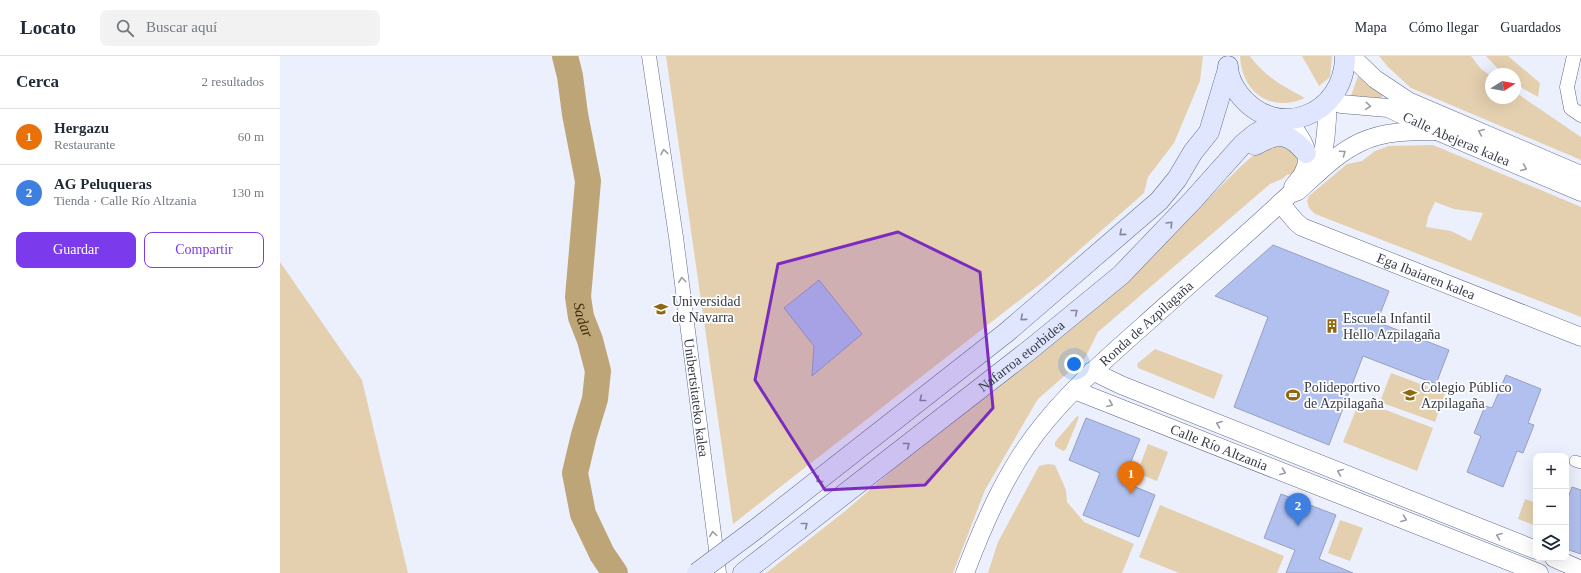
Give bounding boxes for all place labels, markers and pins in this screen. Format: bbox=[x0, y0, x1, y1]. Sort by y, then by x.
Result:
place label: Universidad de Navarra bbox=[672, 294, 740, 325]
school or university icon: Universidad de Navarra bbox=[653, 301, 669, 317]
place label: Escuela Infantil Hello Azpilagaña bbox=[1343, 311, 1441, 342]
building icon: Escuela Infantil Hello Azpilagaña bbox=[1324, 318, 1340, 334]
place label: Polideportivo de Azpilagaña bbox=[1304, 380, 1384, 411]
place label: Colegio Público Azpilagaña bbox=[1421, 380, 1512, 411]
sports icon: Polideportivo de Azpilagaña bbox=[1285, 387, 1301, 403]
school or university icon: Colegio Público Azpilagaña bbox=[1402, 387, 1418, 403]
pin: 1 bbox=[1118, 461, 1144, 494]
pin: 2 bbox=[1285, 493, 1311, 526]

